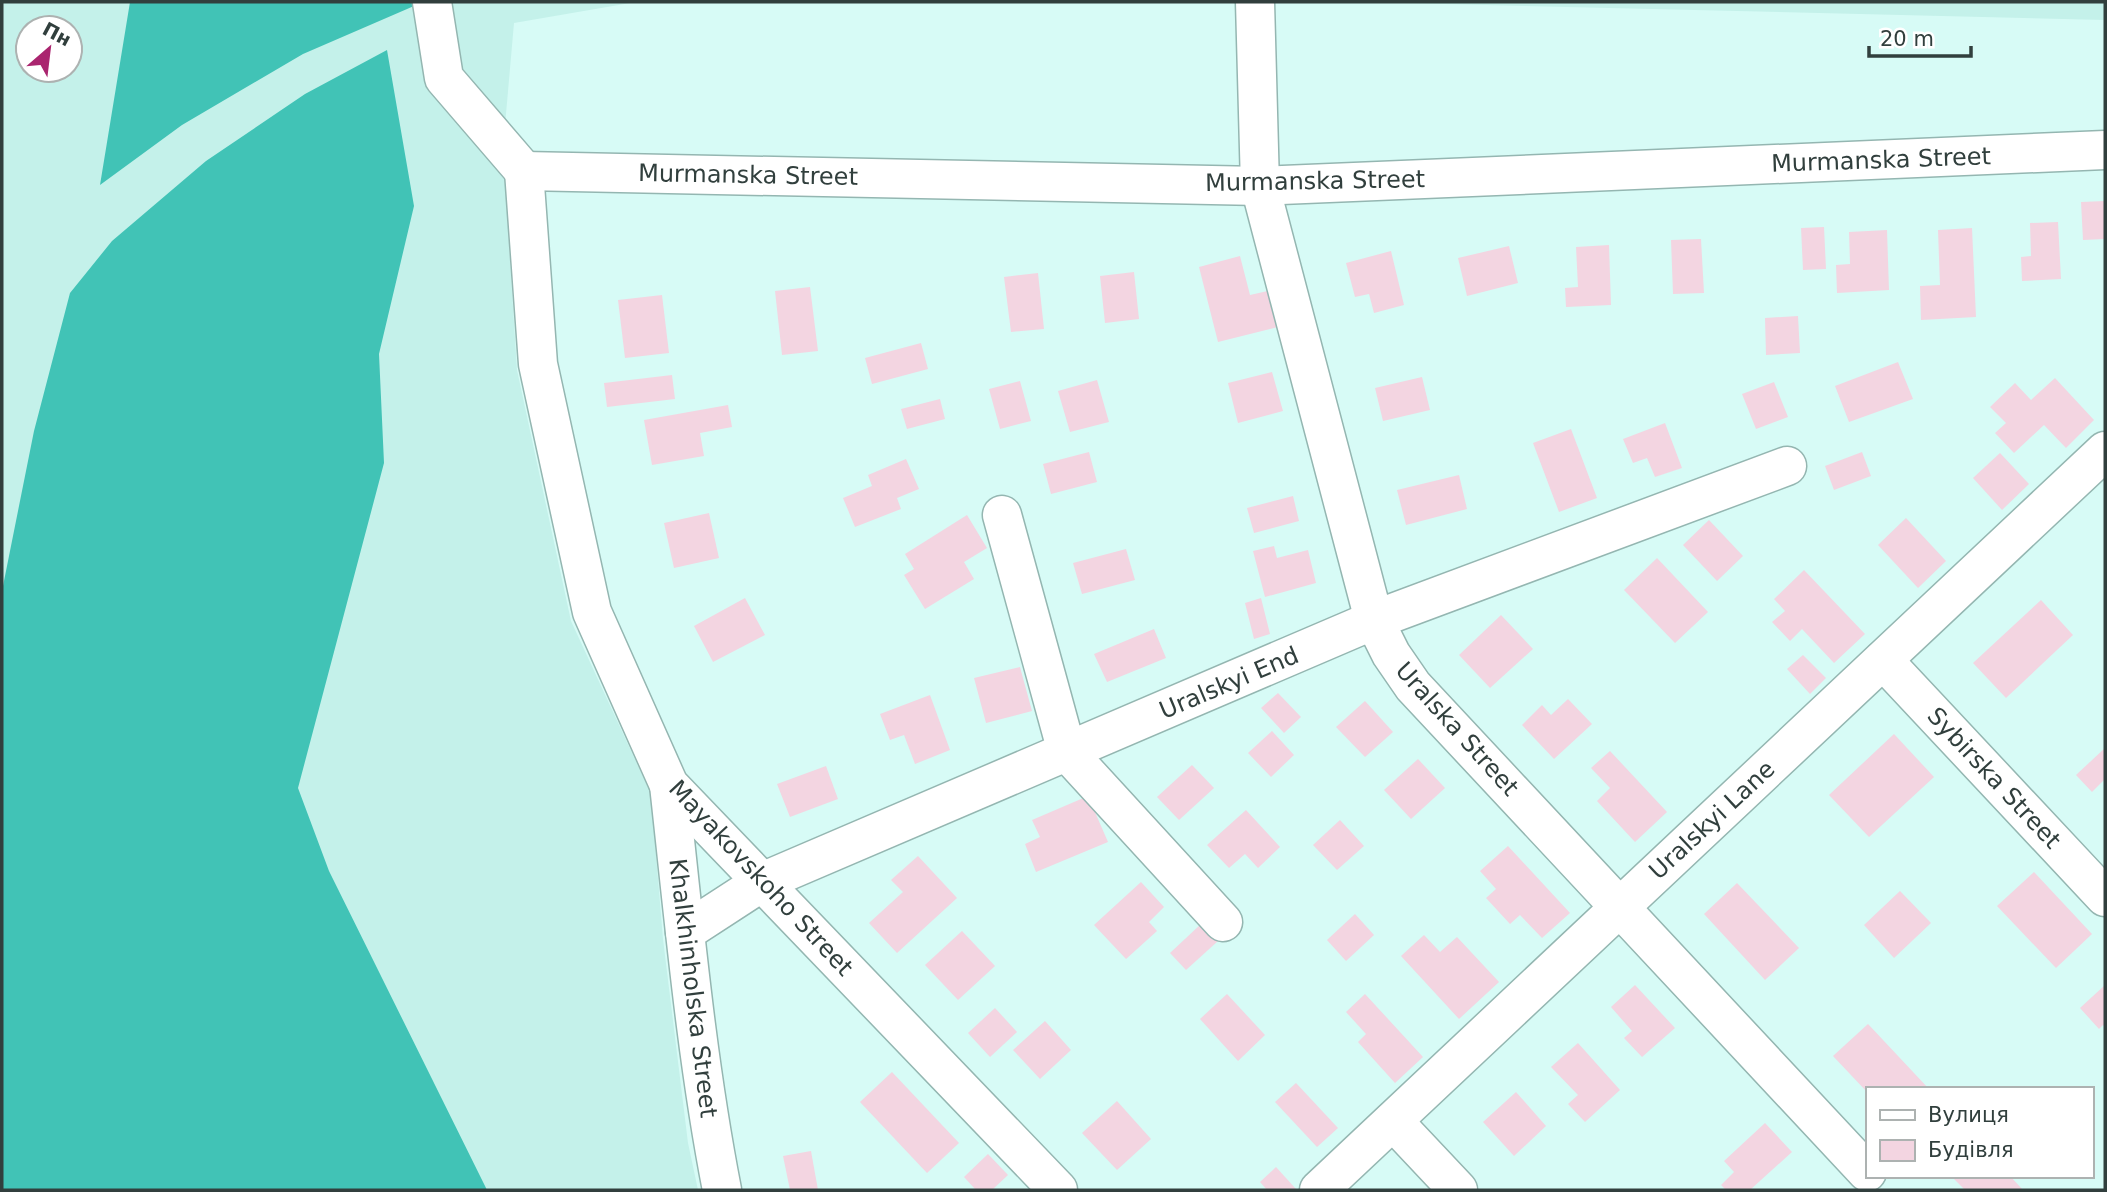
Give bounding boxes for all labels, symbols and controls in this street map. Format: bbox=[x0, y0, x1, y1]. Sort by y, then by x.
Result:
north arrow bbox=[14, 14, 84, 84]
scale bar bbox=[1869, 14, 1970, 58]
text: Пн bbox=[39, 17, 75, 51]
text: 20 m bbox=[1880, 27, 1934, 51]
street label: Murmanska Street bbox=[1771, 142, 1991, 178]
street label: Murmanska Street bbox=[638, 159, 858, 191]
street label: Murmanska Street bbox=[1205, 165, 1425, 197]
street label: Uralskyi End bbox=[1155, 641, 1303, 725]
street label: Uralska Street bbox=[1390, 656, 1524, 802]
street label: Sybirska Street bbox=[1922, 702, 2066, 854]
street label: Uralskyi Lane bbox=[1644, 755, 1780, 885]
street label: Mayakovskoho Street bbox=[663, 774, 859, 982]
street label: Khalkhinholska Street bbox=[663, 857, 723, 1119]
legend bbox=[1866, 1087, 2093, 1178]
text: Вулиця bbox=[1928, 1103, 2009, 1127]
text: Будівля bbox=[1928, 1138, 2014, 1162]

